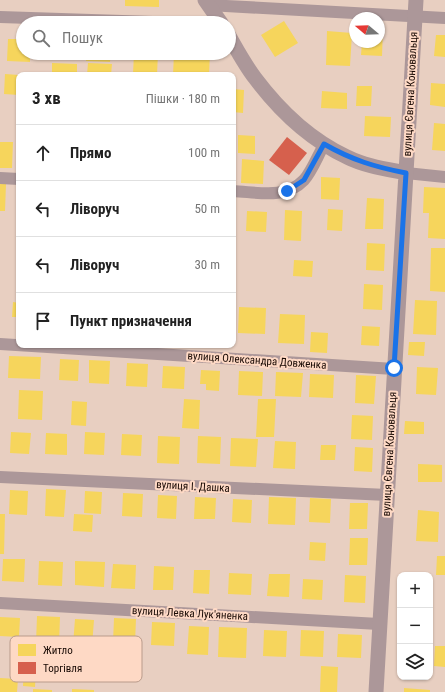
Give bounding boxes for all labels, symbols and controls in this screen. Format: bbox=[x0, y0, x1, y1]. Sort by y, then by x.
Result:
north arrow bbox=[349, 12, 385, 48]
search box bbox=[16, 16, 236, 60]
icon: search bbox=[30, 27, 52, 49]
text: Пошук bbox=[62, 29, 103, 47]
street label: вулиця Євгена Коновальця bbox=[401, 31, 420, 157]
text: 3 хв bbox=[32, 88, 61, 108]
text: Пішки · 180 m bbox=[146, 91, 220, 106]
icon: ahead bbox=[32, 142, 54, 164]
text: Прямо bbox=[70, 144, 111, 162]
text: 100 m bbox=[188, 145, 220, 160]
route end bbox=[278, 182, 296, 200]
icon: left bbox=[32, 198, 54, 220]
text: Ліворуч bbox=[70, 200, 119, 218]
text: 50 m bbox=[194, 201, 220, 216]
icon: left bbox=[32, 254, 54, 276]
text: Ліворуч bbox=[70, 256, 119, 274]
text: 30 m bbox=[194, 257, 220, 272]
icon: arrive bbox=[32, 310, 54, 332]
text: Пункт призначення bbox=[70, 312, 192, 330]
street label: вулиця Олександра Довженка bbox=[187, 349, 327, 372]
route start bbox=[385, 359, 403, 377]
street label: вулиця Євгена Коновальця bbox=[380, 391, 399, 517]
street label: вулиця І. Дашка bbox=[156, 478, 230, 495]
map controls bbox=[397, 572, 433, 680]
button: + bbox=[397, 572, 433, 608]
street label: вулиця Левка Лук'яненка bbox=[132, 604, 248, 623]
button: − bbox=[397, 608, 433, 644]
legend bbox=[10, 636, 142, 682]
text: Житло bbox=[43, 644, 73, 657]
button: layers bbox=[397, 644, 433, 680]
text: Торгівля bbox=[43, 662, 82, 675]

